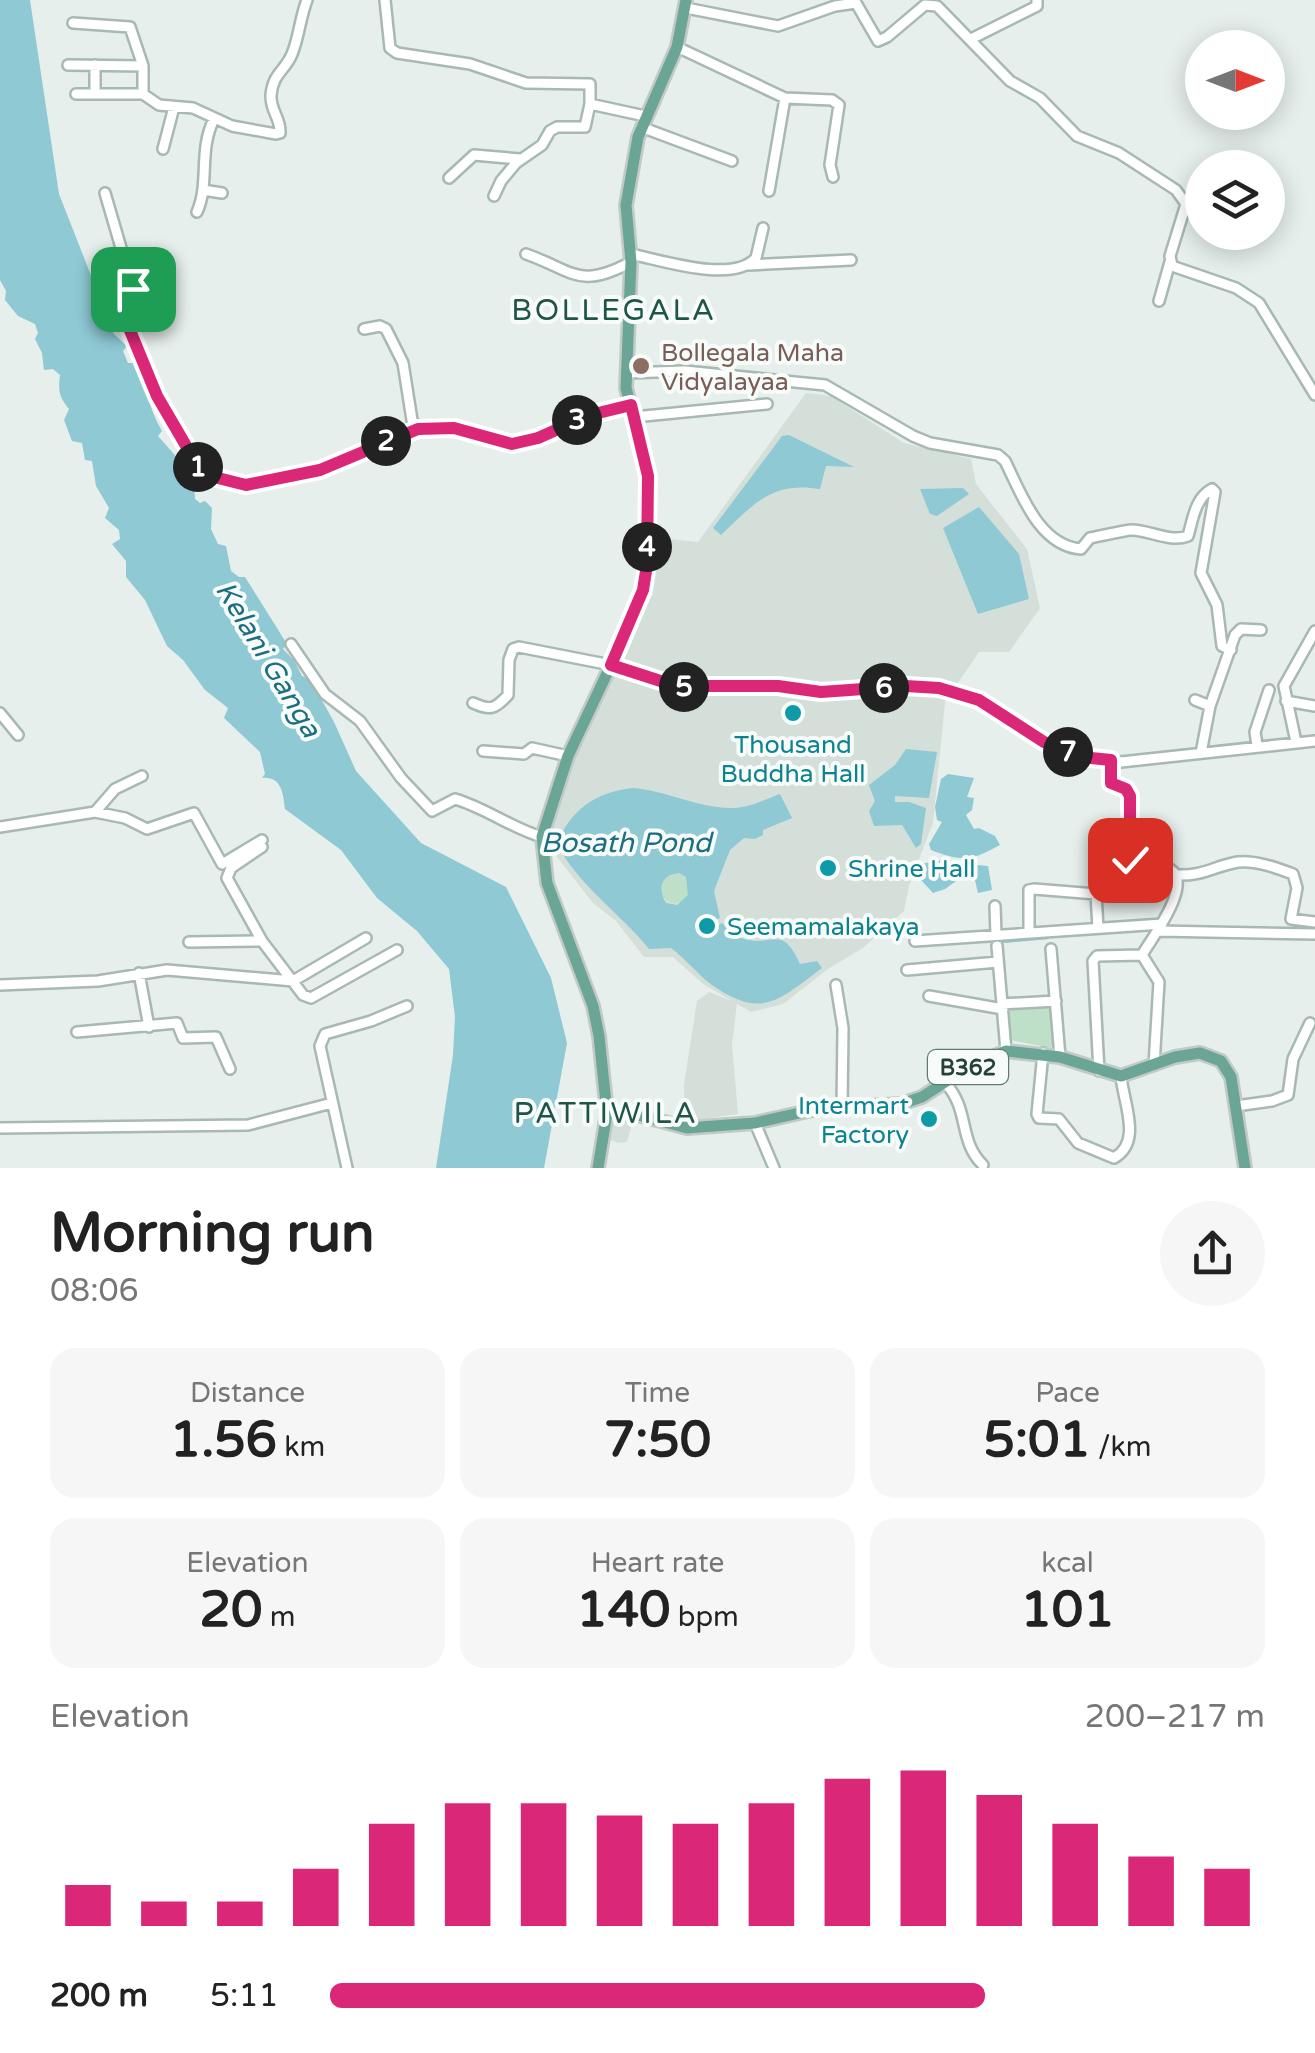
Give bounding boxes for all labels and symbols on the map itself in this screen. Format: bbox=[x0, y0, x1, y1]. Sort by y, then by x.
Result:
north arrow bbox=[1185, 30, 1285, 130]
pin bbox=[91, 247, 176, 332]
district label: BOLLEGALA bbox=[511, 292, 717, 329]
place label: Bollegala Maha Vidyalayaa bbox=[661, 338, 844, 397]
marker: Bollegala Maha Vidyalayaa bbox=[630, 355, 652, 377]
pin: 3 bbox=[552, 395, 602, 445]
pin: 2 bbox=[361, 416, 411, 466]
pin: 1 bbox=[173, 442, 223, 492]
pin: 4 bbox=[622, 522, 672, 572]
water label: Kelani Ganga bbox=[208, 575, 329, 745]
pin: 5 bbox=[659, 662, 709, 712]
pin: 6 bbox=[859, 663, 909, 713]
marker: Thousand Buddha Hall bbox=[782, 702, 804, 724]
pin: 7 bbox=[1043, 727, 1093, 777]
place label: Thousand Buddha Hall bbox=[720, 730, 866, 789]
pin bbox=[1088, 818, 1173, 903]
water label: Bosath Pond bbox=[541, 826, 714, 860]
place label: Shrine Hall bbox=[848, 854, 975, 884]
marker: Shrine Hall bbox=[817, 857, 839, 879]
place label: Seemamalakaya bbox=[727, 912, 920, 942]
marker: Seemamalakaya bbox=[696, 915, 718, 937]
road number: B362 bbox=[928, 1050, 1008, 1084]
place label: Intermart Factory bbox=[798, 1091, 909, 1150]
district label: PATTIWILA bbox=[514, 1095, 698, 1132]
marker: Intermart Factory bbox=[918, 1108, 940, 1130]

